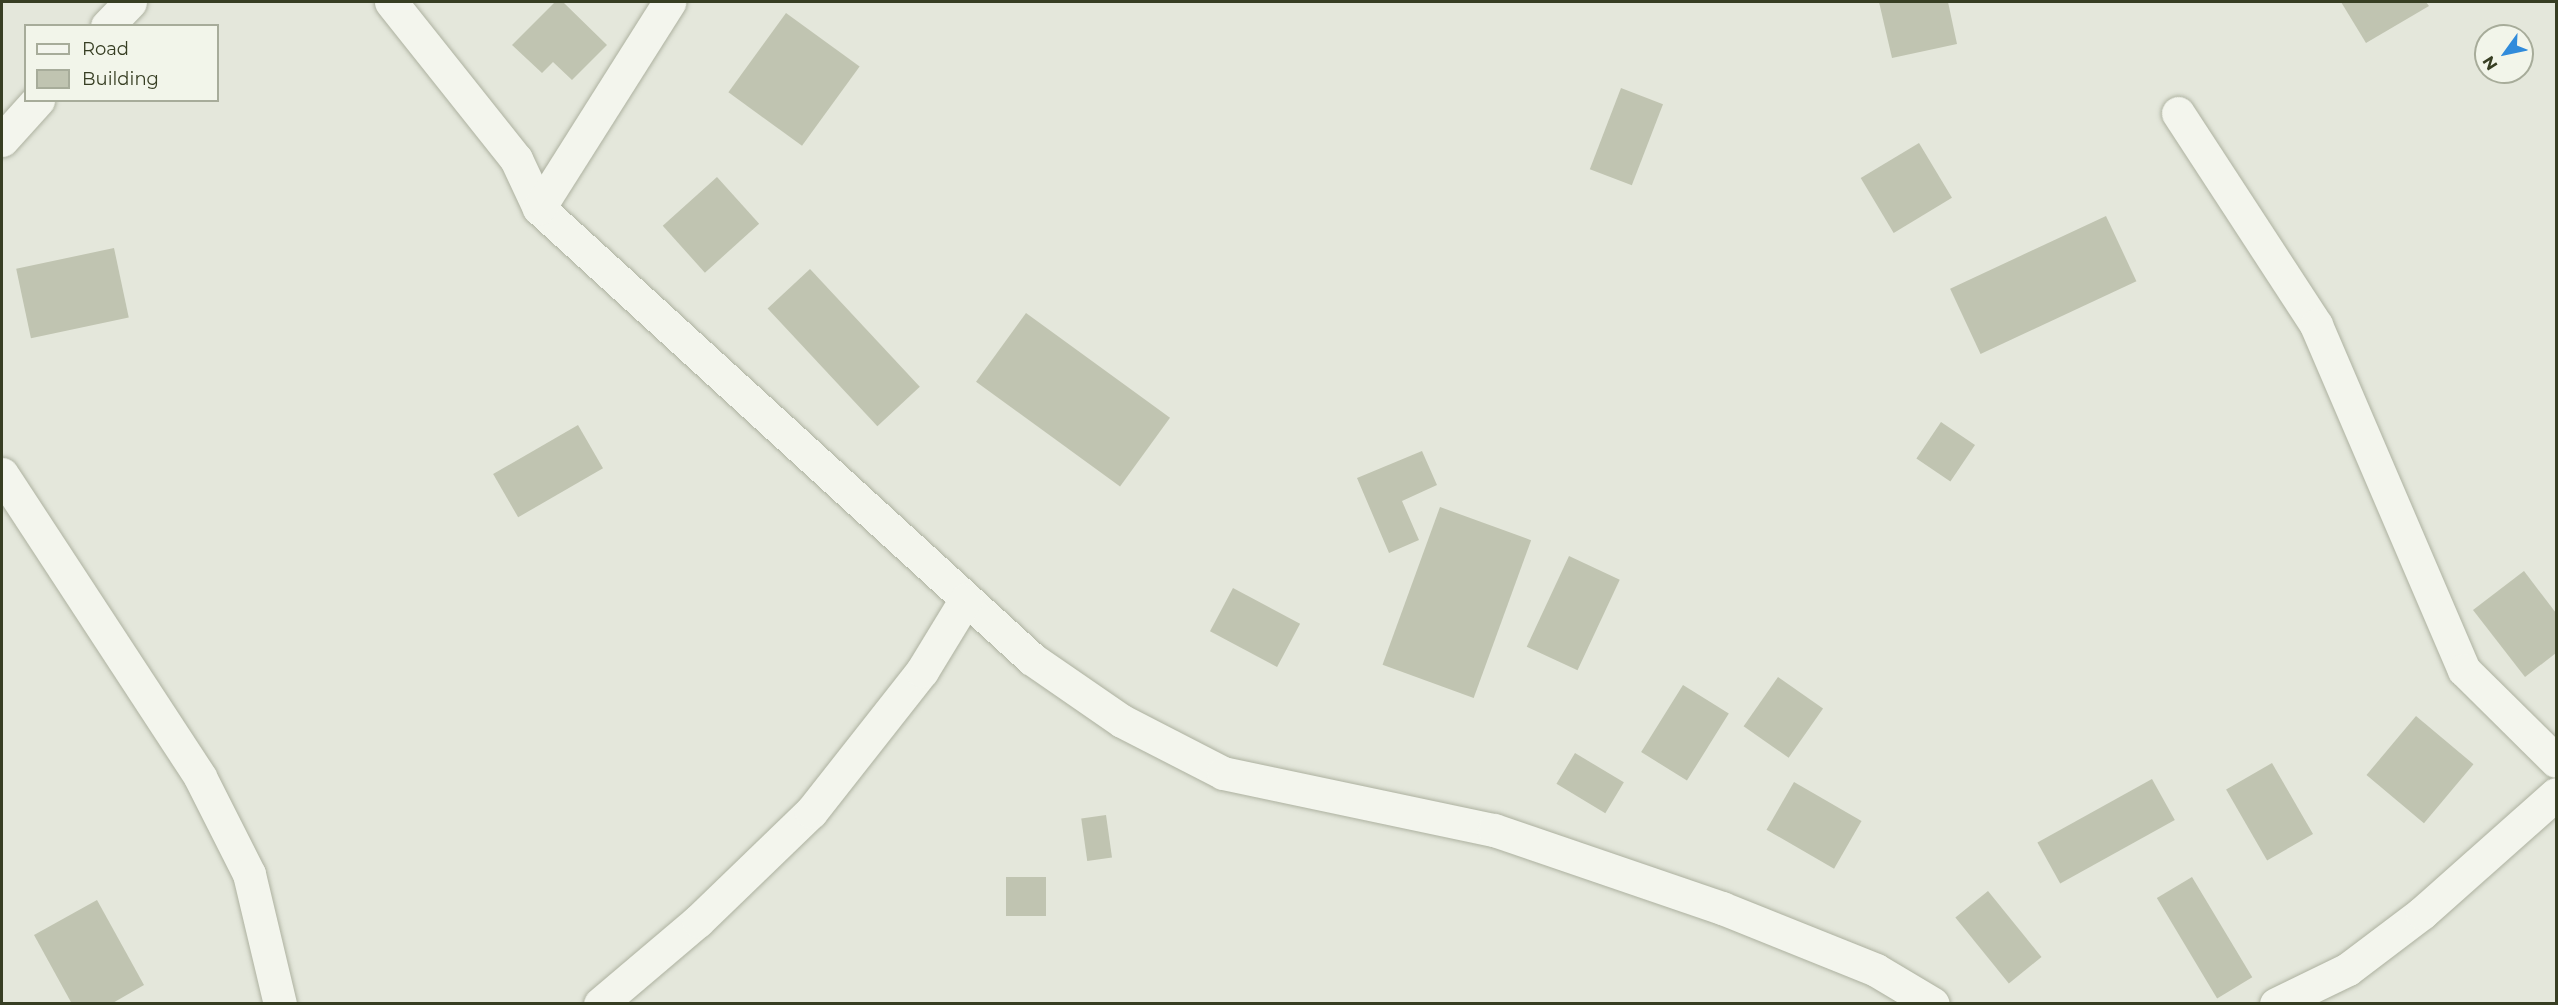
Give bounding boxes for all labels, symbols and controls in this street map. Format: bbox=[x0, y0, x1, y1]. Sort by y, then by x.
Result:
legend bbox=[24, 24, 219, 102]
north arrow bbox=[2474, 24, 2534, 84]
text: Road bbox=[82, 38, 129, 60]
text: N bbox=[2479, 52, 2502, 74]
text: Building bbox=[82, 68, 159, 90]

